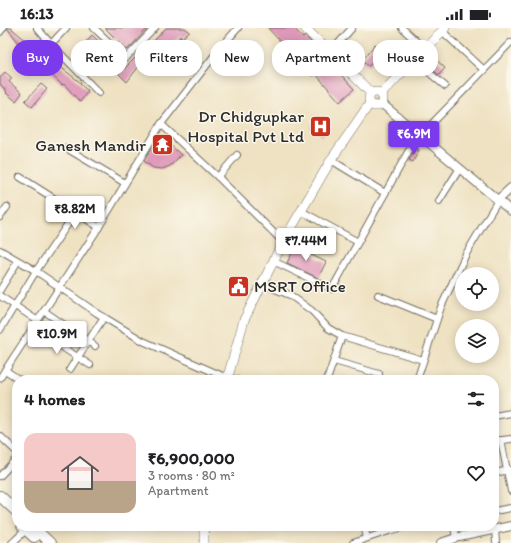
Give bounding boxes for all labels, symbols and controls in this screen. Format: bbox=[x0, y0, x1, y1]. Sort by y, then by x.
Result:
text: 16:13 bbox=[20, 5, 54, 23]
chip: Buy bbox=[12, 40, 63, 76]
chip: Rent bbox=[71, 40, 127, 76]
chip: Filters bbox=[135, 40, 202, 76]
chip: New bbox=[210, 40, 264, 76]
chip: Apartment bbox=[272, 40, 365, 76]
chip: House bbox=[373, 40, 438, 76]
place label: Dr Chidgupkar Hospital Pvt Ltd bbox=[188, 106, 304, 146]
hospital icon: Dr Chidgupkar Hospital Pvt Ltd bbox=[307, 113, 333, 139]
pin: ₹6.9M bbox=[386, 121, 442, 155]
text: ₹6.9M bbox=[397, 126, 431, 141]
temple icon: Ganesh Mandir bbox=[149, 132, 175, 158]
place label: Ganesh Mandir bbox=[35, 135, 146, 155]
pin: ₹8.82M bbox=[42, 196, 108, 230]
text: ₹8.82M bbox=[55, 201, 95, 216]
pin: ₹7.44M bbox=[273, 228, 339, 262]
text: ₹7.44M bbox=[285, 233, 327, 248]
map controls bbox=[455, 267, 499, 363]
button: locate bbox=[455, 267, 499, 311]
public building icon: MSRT Office bbox=[225, 273, 251, 299]
place label: MSRT Office bbox=[254, 276, 346, 296]
button: layers bbox=[455, 319, 499, 363]
pin: ₹10.9M bbox=[24, 321, 90, 355]
text: ₹10.9M bbox=[37, 326, 77, 341]
icon: filters bbox=[465, 388, 487, 410]
text: 4 homes bbox=[24, 389, 85, 409]
text: ₹6,900,000 bbox=[148, 448, 235, 468]
icon: home bbox=[56, 449, 104, 497]
icon: heart bbox=[465, 462, 487, 484]
text: 3 rooms · 80 m² bbox=[148, 468, 235, 483]
text: Apartment bbox=[148, 483, 209, 498]

